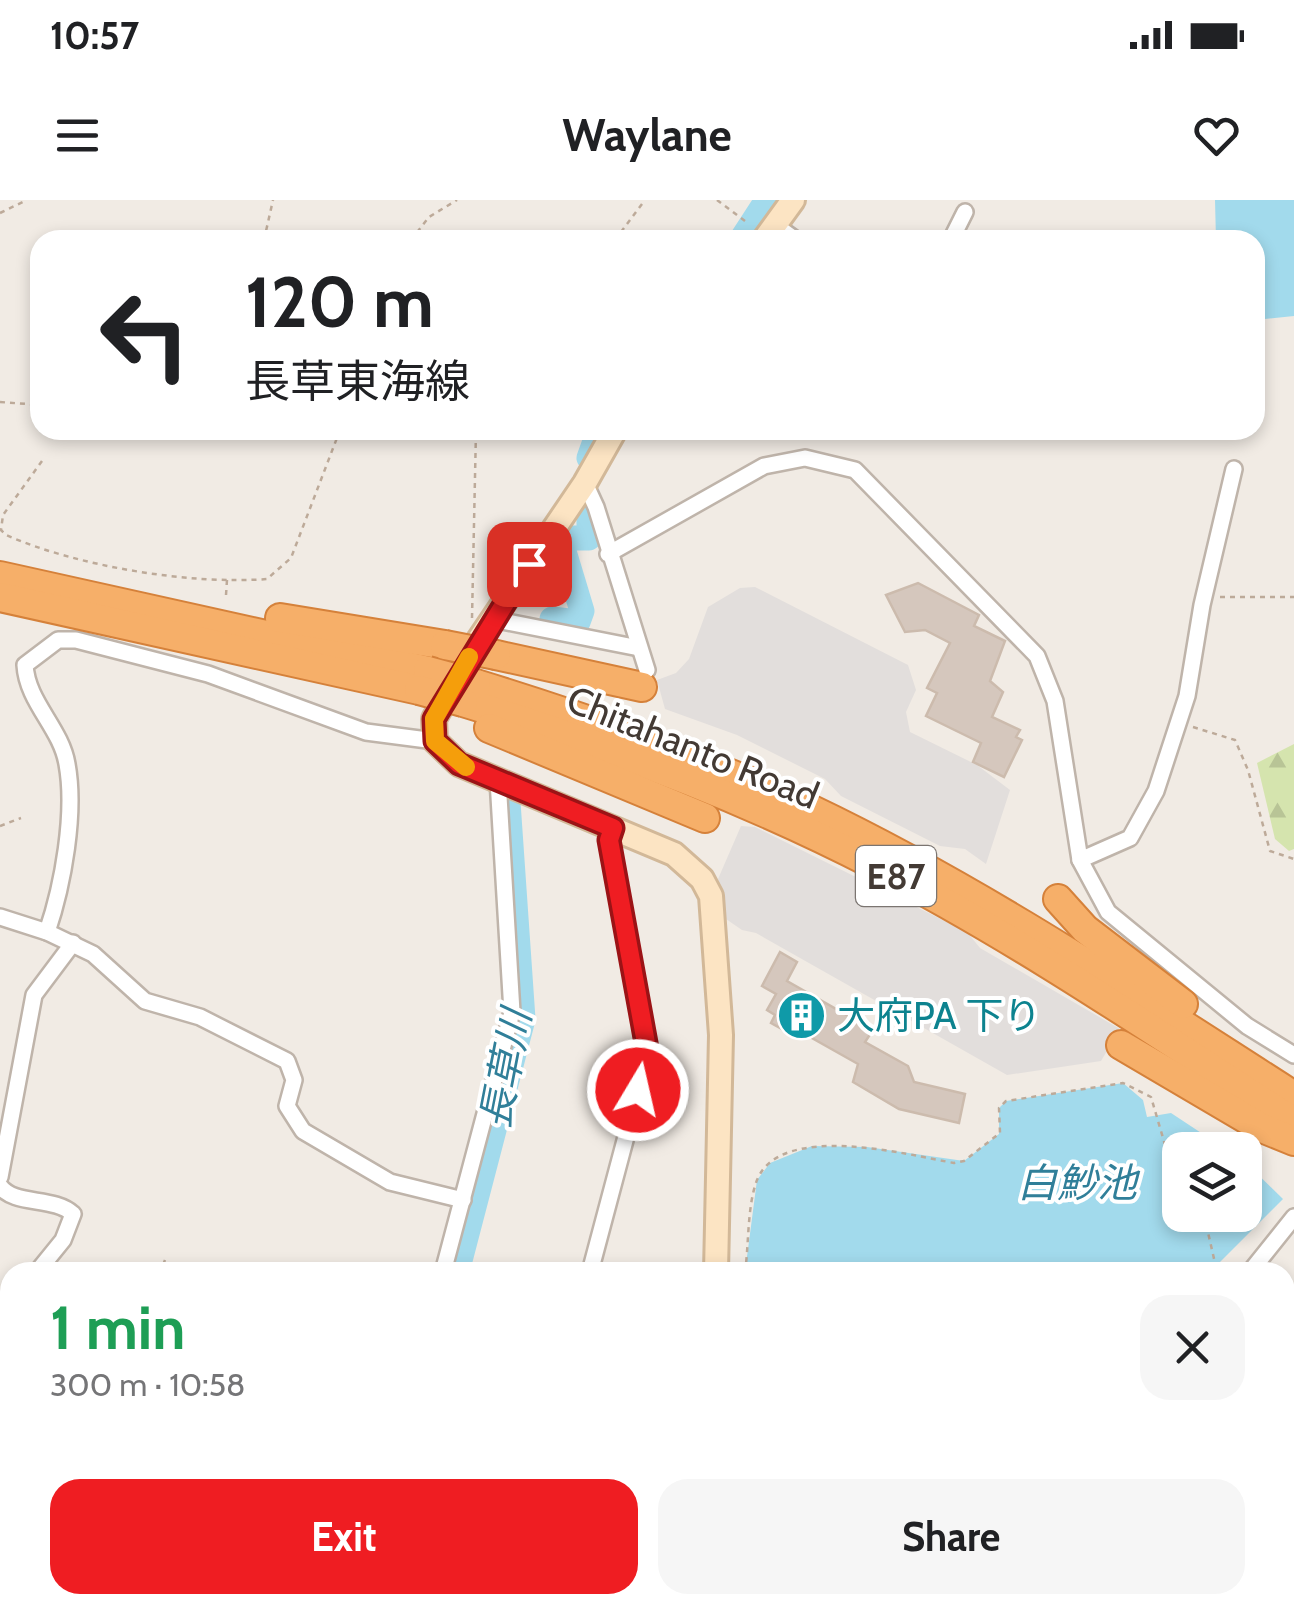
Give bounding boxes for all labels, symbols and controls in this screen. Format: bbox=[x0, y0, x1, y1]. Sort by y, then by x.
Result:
text: 10:57 bbox=[50, 12, 139, 59]
icon: menu bbox=[50, 108, 105, 163]
text: Waylane bbox=[562, 108, 732, 162]
icon: heart bbox=[1189, 108, 1244, 163]
text: 120 m bbox=[245, 259, 434, 345]
icon: left bbox=[80, 270, 210, 400]
text: 長草東海線 bbox=[245, 354, 470, 408]
pin bbox=[487, 522, 572, 607]
icon: arrive bbox=[502, 537, 557, 592]
street label: Chitahanto Road bbox=[560, 675, 826, 819]
road number: E87 bbox=[856, 846, 936, 906]
building icon: 大府PA 下り bbox=[776, 989, 828, 1041]
place label: 大府PA 下り bbox=[837, 992, 1041, 1039]
water label: 長草川 bbox=[470, 1002, 541, 1133]
position arrow bbox=[586, 1038, 690, 1142]
map controls bbox=[1162, 1132, 1262, 1232]
button: layers bbox=[1162, 1132, 1262, 1232]
water label: 白魦池 bbox=[1017, 1158, 1141, 1207]
text: 1 min bbox=[50, 1291, 185, 1364]
button: close bbox=[1140, 1295, 1245, 1400]
text: 300 m · 10:58 bbox=[50, 1365, 245, 1404]
button: Exit bbox=[50, 1479, 638, 1594]
button: Share bbox=[658, 1479, 1245, 1594]

